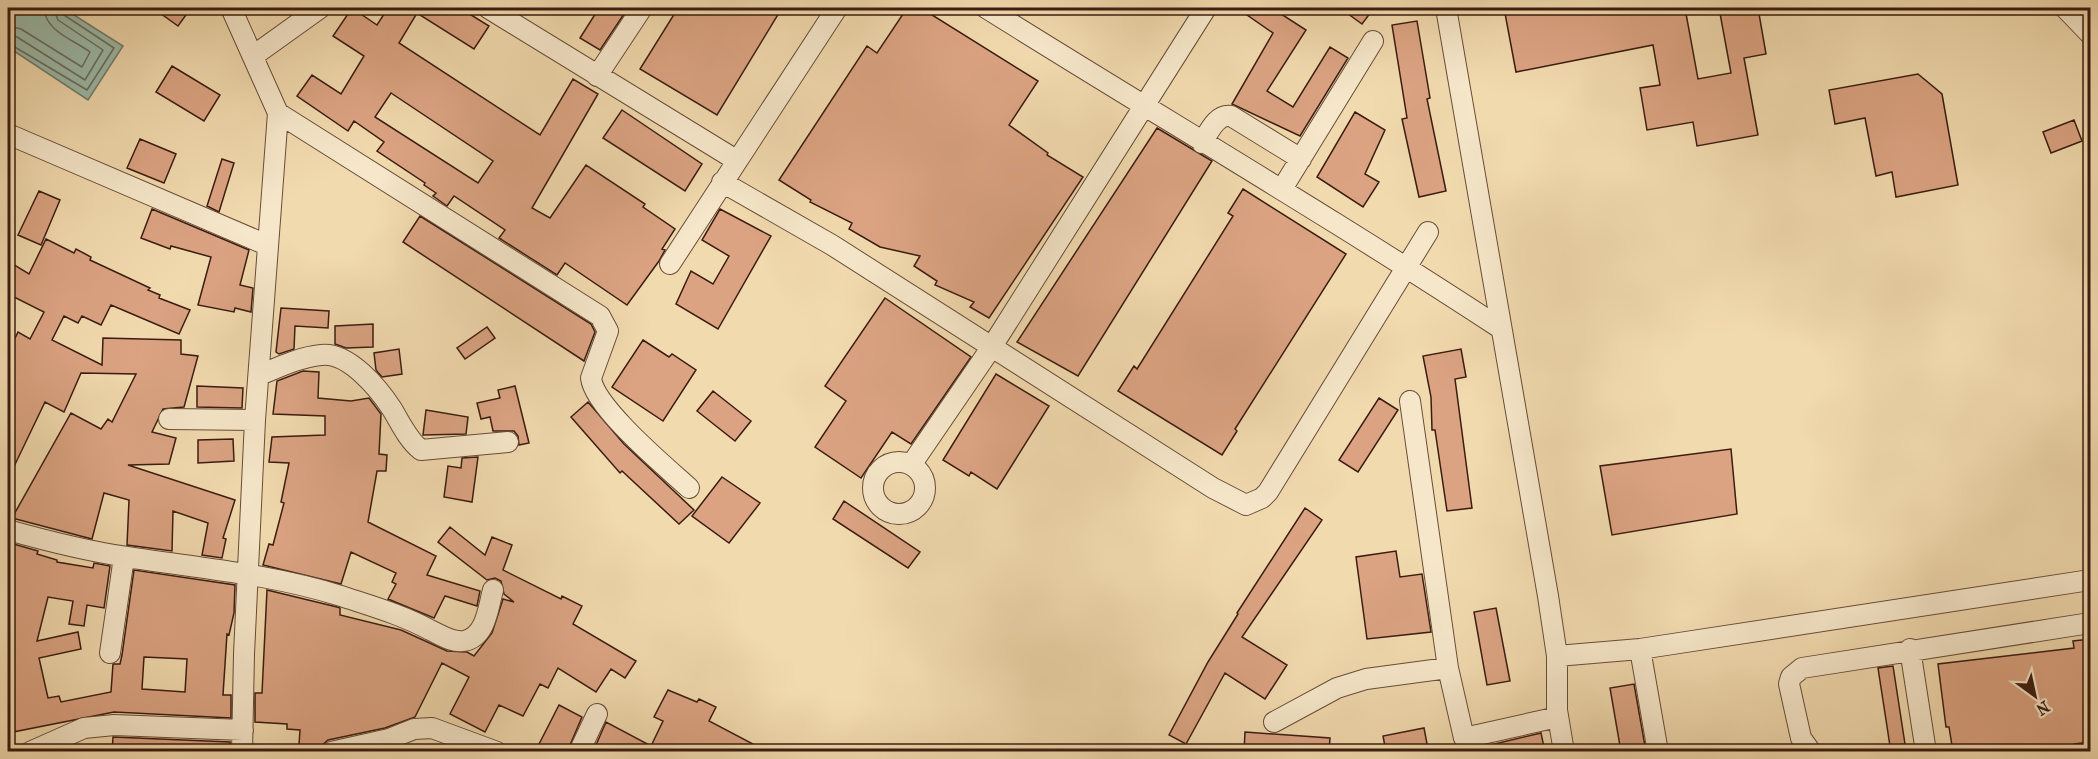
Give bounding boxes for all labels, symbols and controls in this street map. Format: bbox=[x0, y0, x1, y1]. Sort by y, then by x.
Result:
north arrow bbox=[2005, 666, 2065, 726]
text: N bbox=[2032, 697, 2053, 720]

